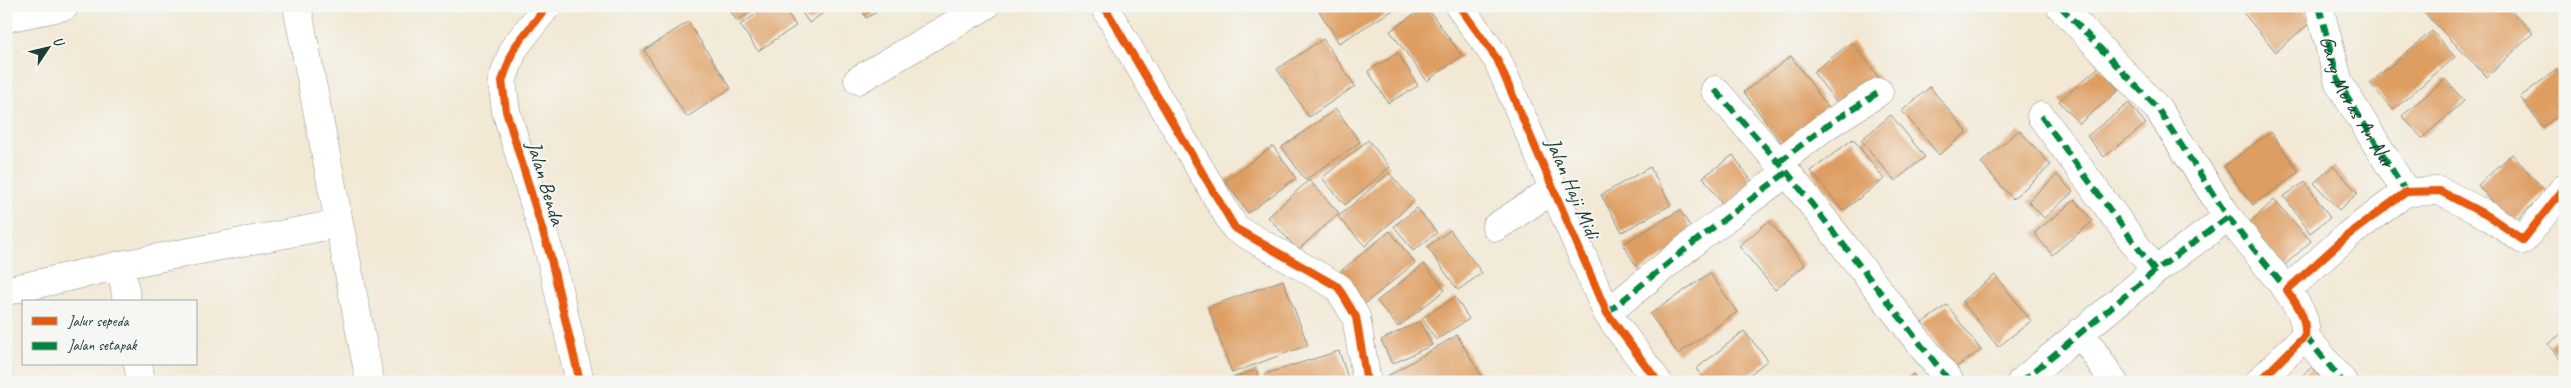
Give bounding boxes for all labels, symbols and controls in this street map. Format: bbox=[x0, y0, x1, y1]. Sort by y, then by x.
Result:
north arrow bbox=[22, 22, 72, 72]
text: U bbox=[49, 33, 69, 51]
street label: Gang Moras An Nur bbox=[2314, 33, 2402, 174]
street label: Jalan Haji Midi bbox=[1540, 133, 1607, 245]
street label: Jalan Benda bbox=[521, 137, 572, 230]
legend bbox=[22, 300, 198, 366]
text: Jalur sepeda bbox=[67, 312, 130, 331]
text: Jalan setapak bbox=[67, 336, 138, 355]

